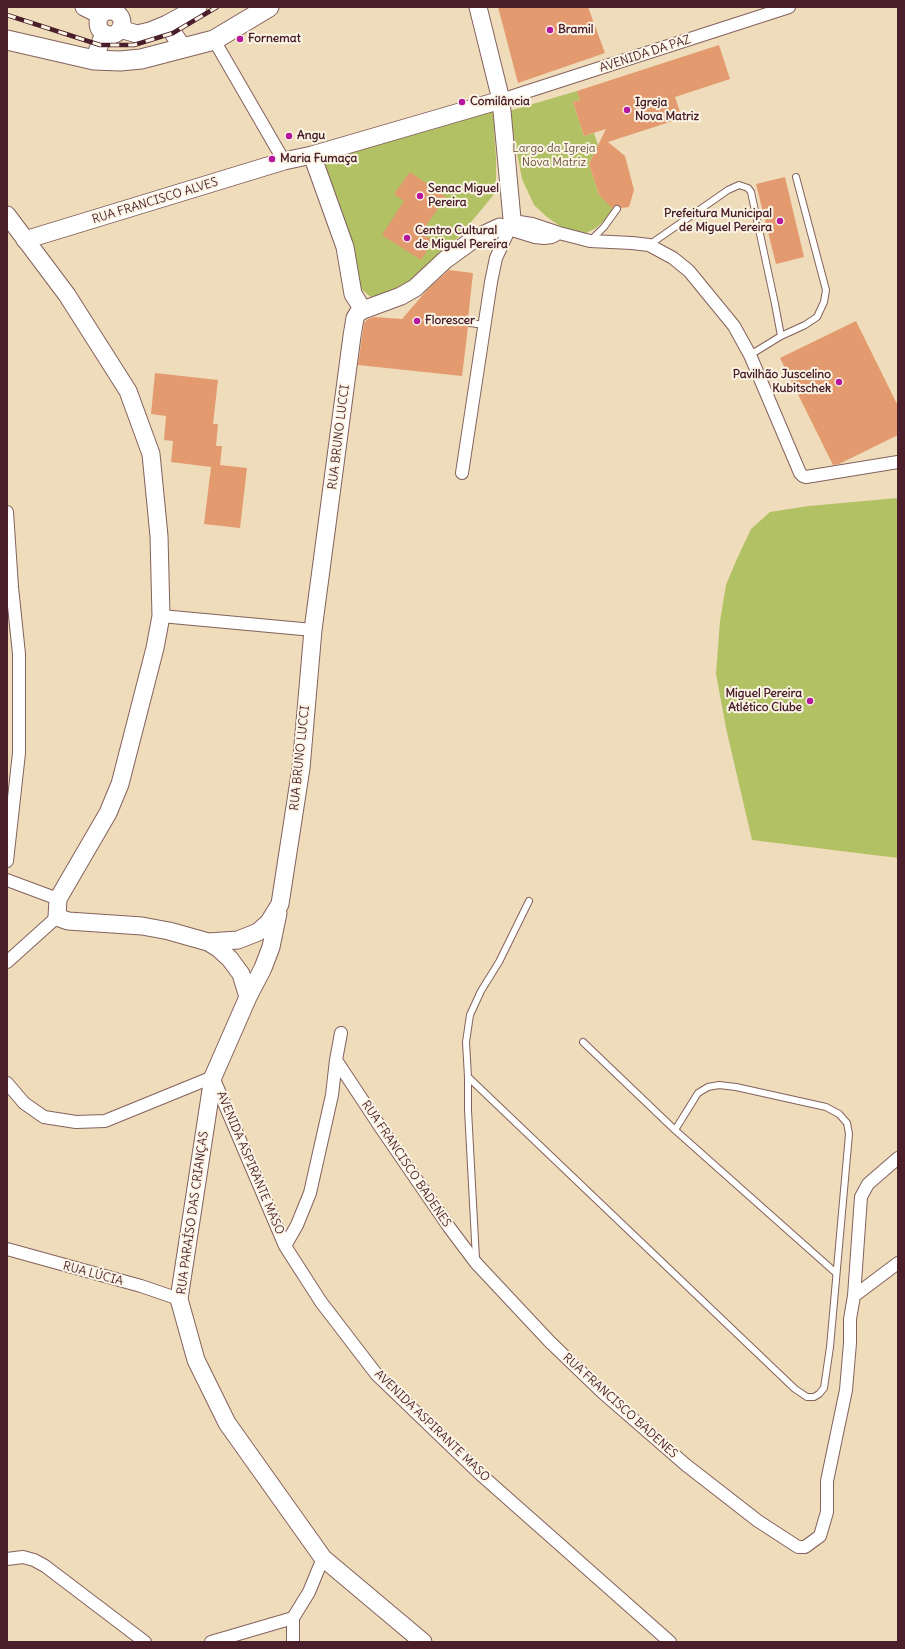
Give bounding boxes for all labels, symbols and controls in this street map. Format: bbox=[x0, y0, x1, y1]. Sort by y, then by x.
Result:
place label: Bramil bbox=[558, 23, 593, 37]
marker: Bramil bbox=[545, 25, 555, 35]
place label: Fornemat bbox=[248, 32, 301, 46]
street label: AVENIDA DA PAZ bbox=[598, 32, 692, 76]
marker: Fornemat bbox=[235, 34, 245, 44]
place label: Comilância bbox=[470, 95, 530, 109]
place label: Igreja Nova Matriz bbox=[635, 96, 699, 124]
marker: Comilância bbox=[457, 97, 467, 107]
marker: Igreja Nova Matriz bbox=[622, 105, 632, 115]
place label: Angu bbox=[297, 129, 325, 143]
marker: Angu bbox=[284, 131, 294, 141]
park label: Largo da Igreja Nova Matriz bbox=[512, 142, 596, 170]
place label: Maria Fumaça bbox=[280, 152, 357, 166]
marker: Maria Fumaça bbox=[267, 154, 277, 164]
street label: RUA FRANCISCO ALVES bbox=[90, 175, 220, 227]
place label: Senac Miguel Pereira bbox=[428, 182, 499, 210]
marker: Senac Miguel Pereira bbox=[415, 191, 425, 201]
place label: Prefeitura Municipal de Miguel Pereira bbox=[664, 207, 772, 235]
marker: Prefeitura Municipal de Miguel Pereira bbox=[775, 216, 785, 226]
place label: Centro Cultural de Miguel Pereira bbox=[415, 224, 508, 252]
marker: Centro Cultural de Miguel Pereira bbox=[402, 233, 412, 243]
place label: Florescer bbox=[425, 314, 475, 328]
marker: Florescer bbox=[412, 316, 422, 326]
place label: Pavilhão Juscelino Kubitschek bbox=[733, 368, 831, 396]
marker: Pavilhão Juscelino Kubitschek bbox=[834, 377, 844, 387]
street label: RUA BRUNO LUCCI bbox=[325, 384, 353, 490]
place label: Miguel Pereira Atlético Clube bbox=[725, 687, 802, 715]
marker: Miguel Pereira Atlético Clube bbox=[805, 696, 815, 706]
street label: RUA BRUNO LUCCI bbox=[287, 705, 313, 811]
street label: AVENIDA ASPIRANTE MASO bbox=[213, 1089, 287, 1237]
street label: RUA FRANCISCO BADENES bbox=[358, 1098, 454, 1230]
street label: RUA PARAÍSO DAS CRIANÇAS bbox=[174, 1130, 212, 1296]
street label: RUA LÚCIA bbox=[61, 1259, 125, 1289]
street label: RUA FRANCISCO BADENES bbox=[560, 1351, 680, 1461]
street label: AVENIDA ASPIRANTE MASO bbox=[371, 1367, 493, 1485]

